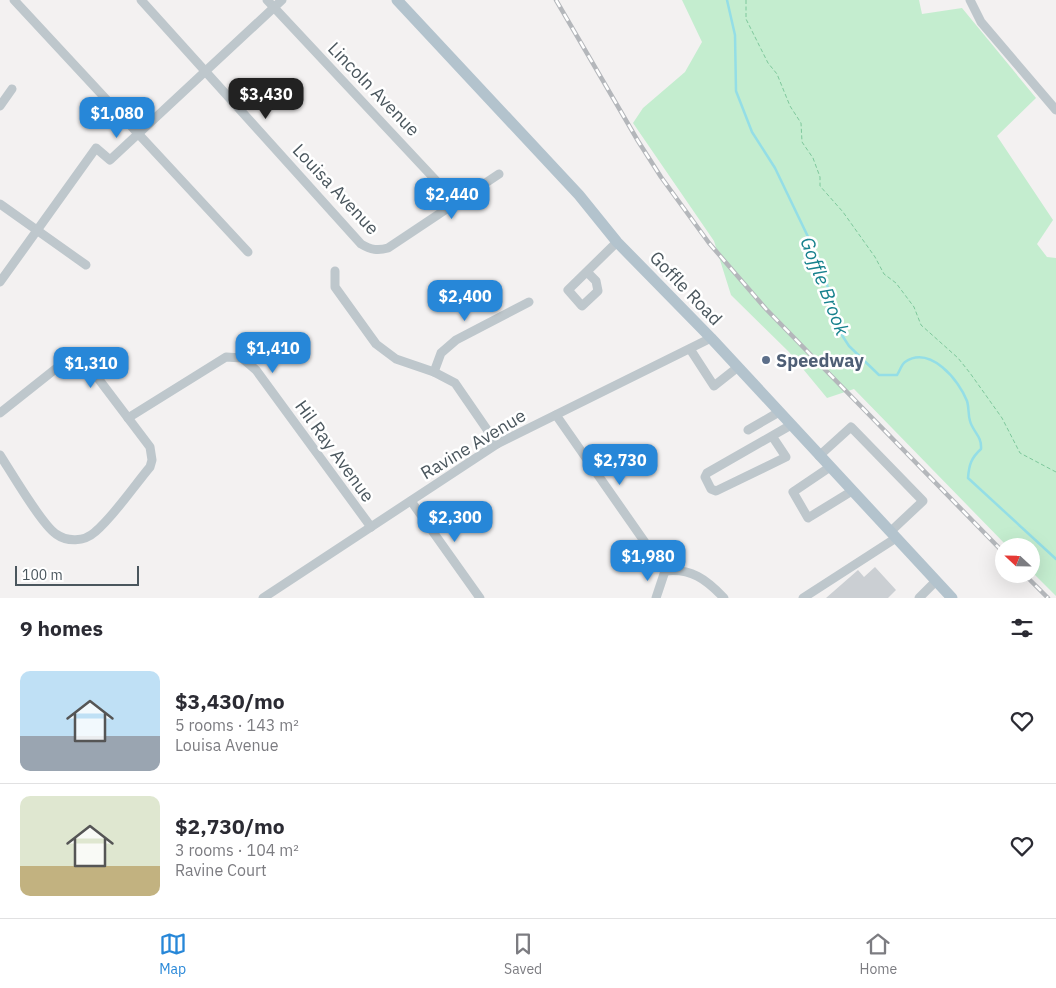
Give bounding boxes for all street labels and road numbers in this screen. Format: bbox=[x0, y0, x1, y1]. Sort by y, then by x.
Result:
street label: Lincoln Avenue bbox=[323, 37, 425, 141]
street label: Louisa Avenue bbox=[288, 139, 384, 239]
street label: Goffle Road bbox=[645, 246, 727, 330]
street label: Hil Ray Avenue bbox=[290, 395, 380, 507]
street label: Ravine Avenue bbox=[416, 404, 530, 484]

